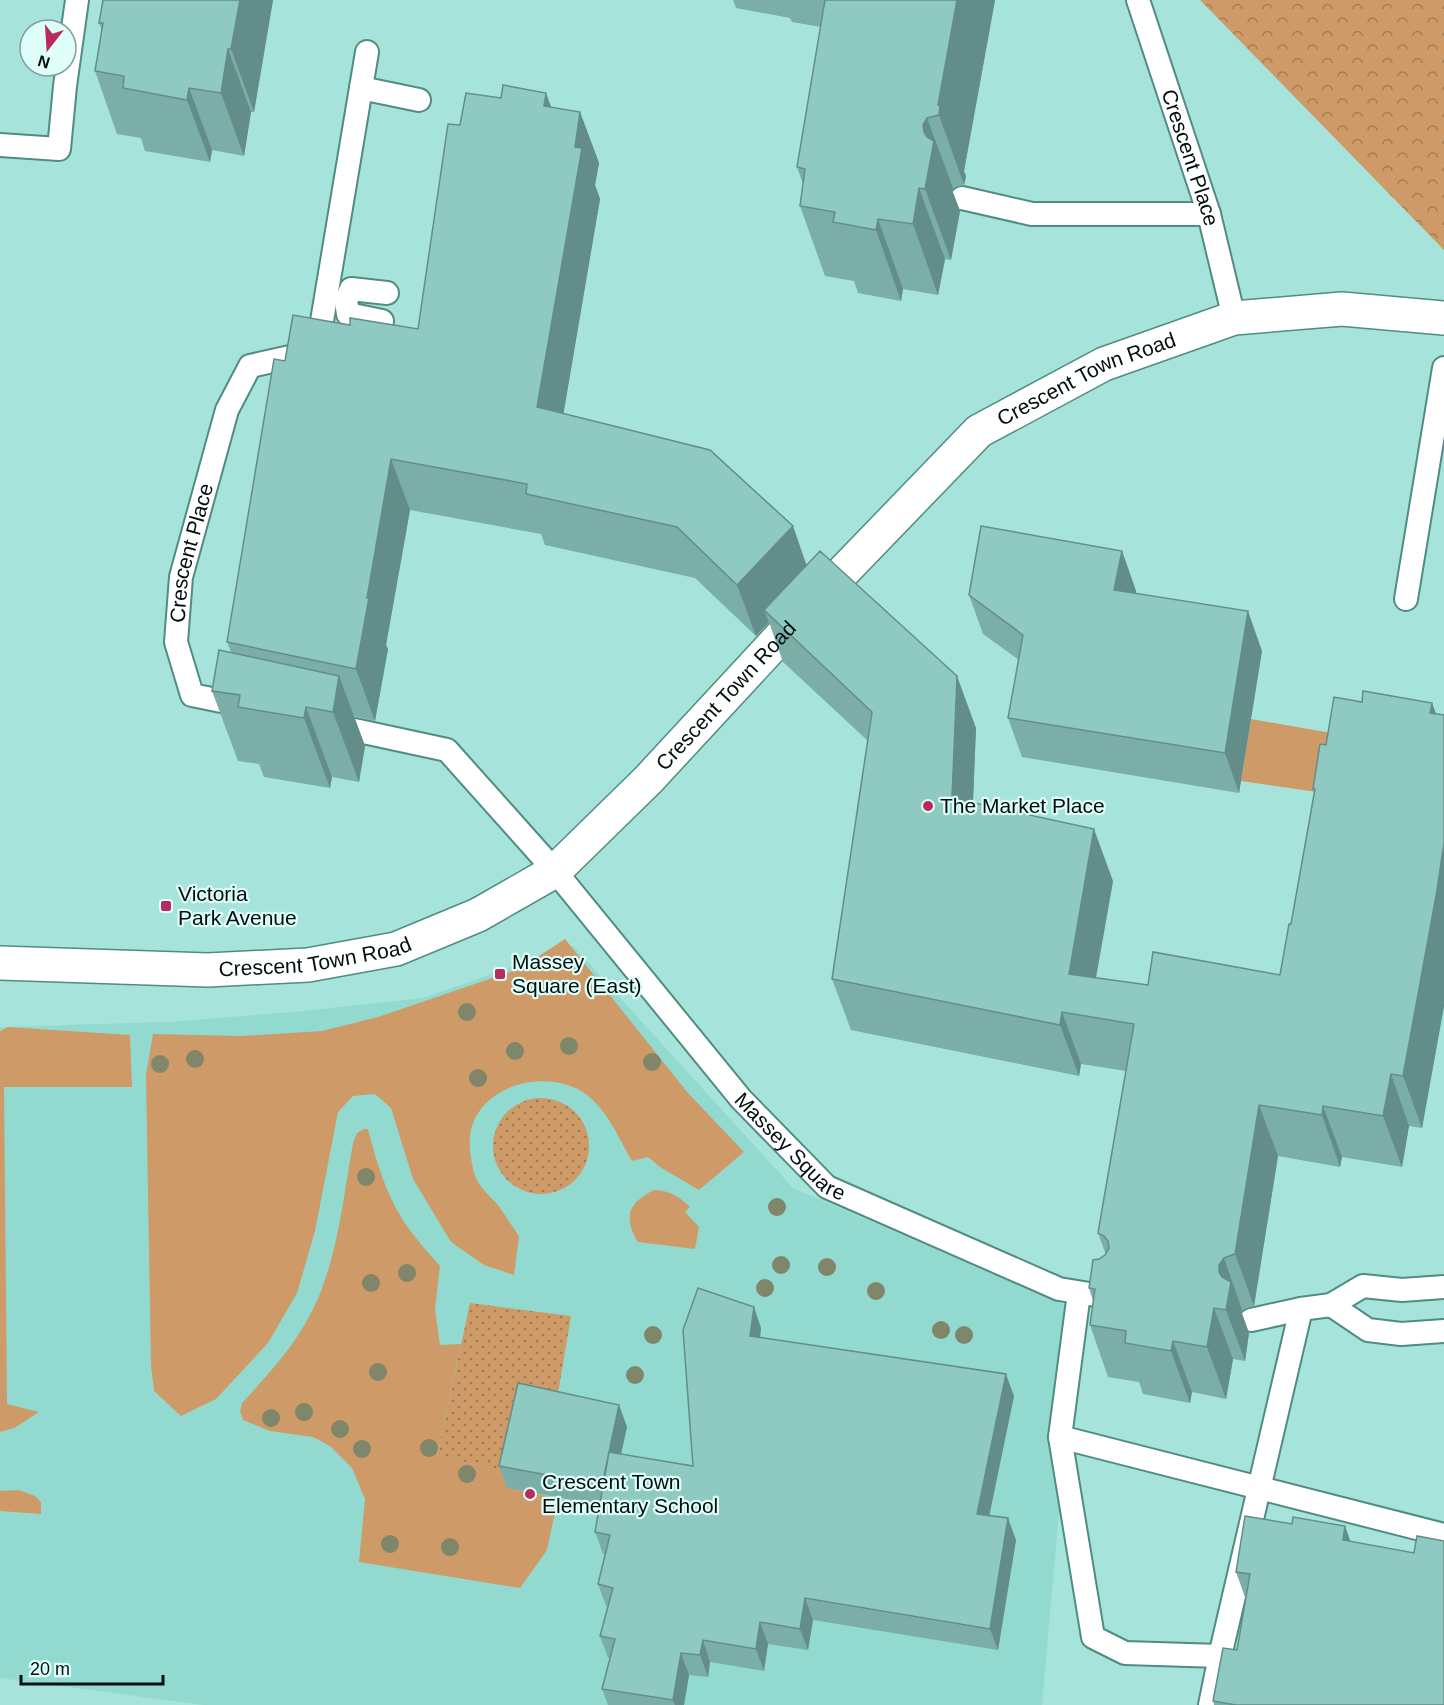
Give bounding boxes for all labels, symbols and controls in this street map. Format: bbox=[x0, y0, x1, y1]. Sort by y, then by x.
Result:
north arrow bbox=[18, 18, 78, 78]
text: N bbox=[36, 52, 52, 72]
street label: Crescent Place bbox=[1157, 86, 1223, 228]
street label: Crescent Town Road bbox=[993, 328, 1179, 430]
street label: Crescent Place bbox=[166, 481, 217, 624]
street label: Crescent Town Road bbox=[651, 616, 800, 775]
place label: The Market Place bbox=[940, 794, 1105, 817]
marker: The Market Place bbox=[921, 799, 935, 813]
place label: Victoria Park Avenue bbox=[178, 882, 297, 929]
marker: Victoria Park Avenue bbox=[159, 899, 173, 913]
street label: Crescent Town Road bbox=[218, 932, 415, 980]
place label: Massey Square (East) bbox=[512, 950, 642, 997]
marker: Massey Square (East) bbox=[493, 967, 507, 981]
street label: Massey Square bbox=[730, 1088, 849, 1205]
place label: Crescent Town Elementary School bbox=[542, 1470, 718, 1517]
marker: Crescent Town Elementary School bbox=[523, 1487, 537, 1501]
scale bar bbox=[21, 1648, 164, 1686]
text: 20 m bbox=[30, 1659, 70, 1679]

